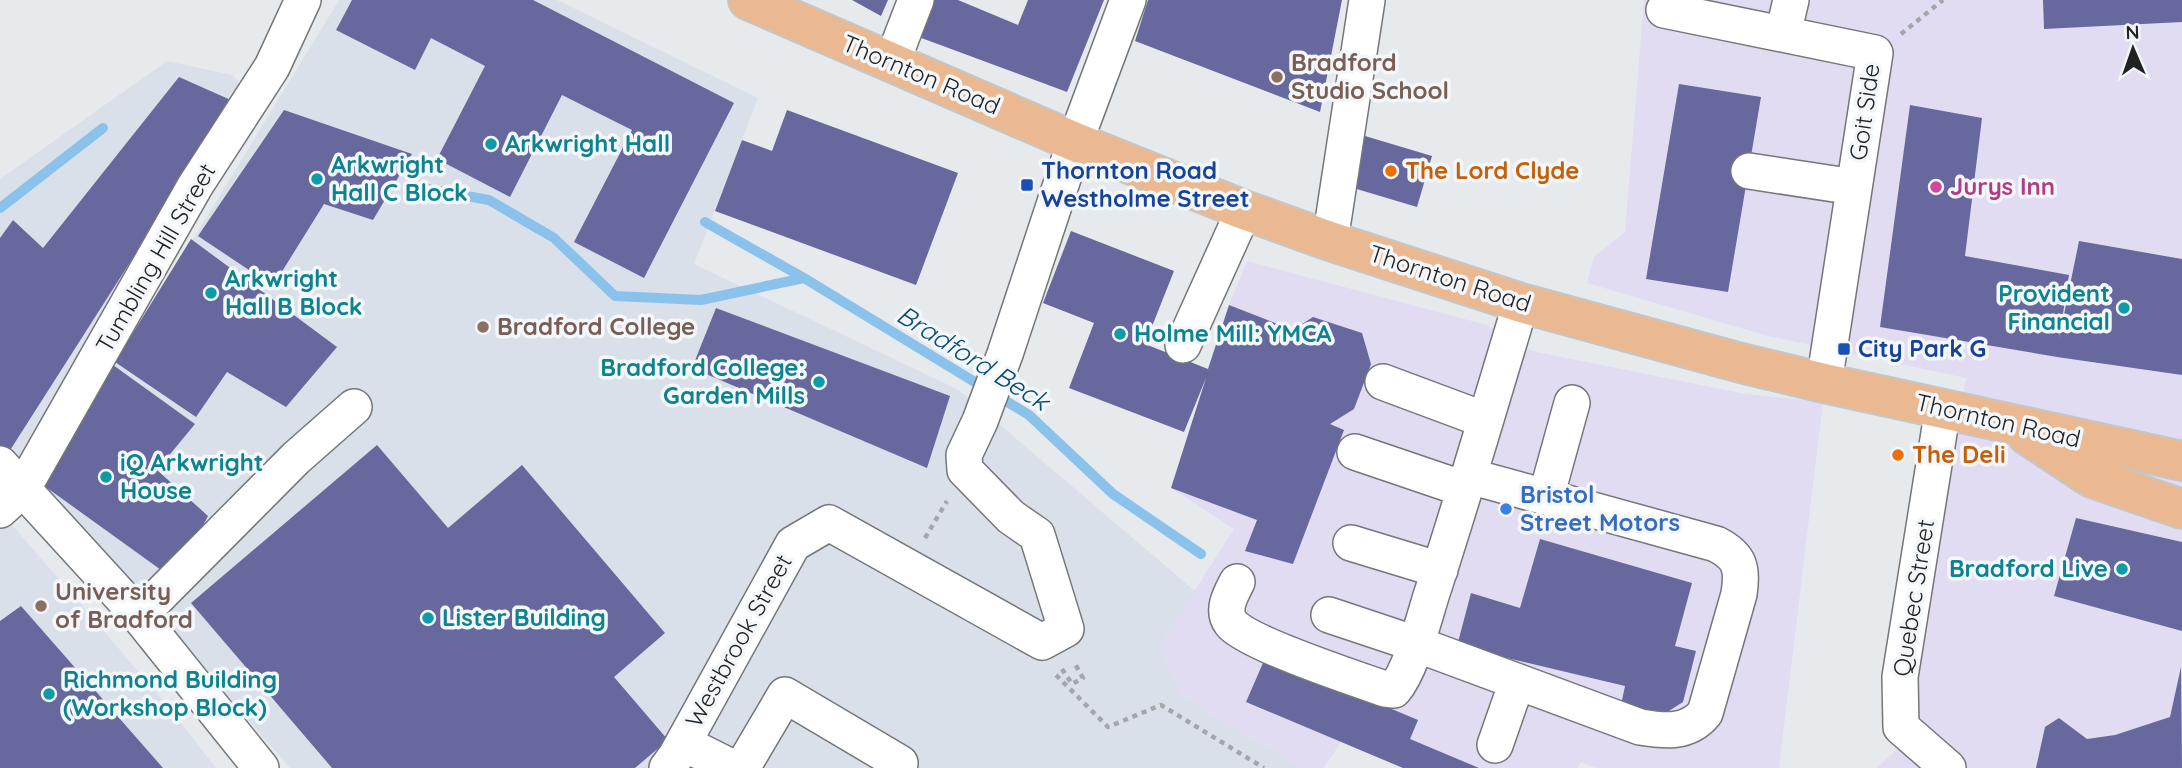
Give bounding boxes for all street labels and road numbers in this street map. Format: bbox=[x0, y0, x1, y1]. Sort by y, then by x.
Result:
street label: Thornton Road bbox=[838, 27, 1005, 121]
street label: Goit Side bbox=[1842, 61, 1886, 162]
street label: Tumbling Hill Street bbox=[89, 158, 221, 357]
street label: Thornton Road bbox=[1366, 238, 1535, 318]
street label: Thornton Road bbox=[1913, 386, 2084, 454]
street label: Quebec Street bbox=[1886, 517, 1940, 678]
street label: Westbrook Street bbox=[678, 549, 798, 732]

